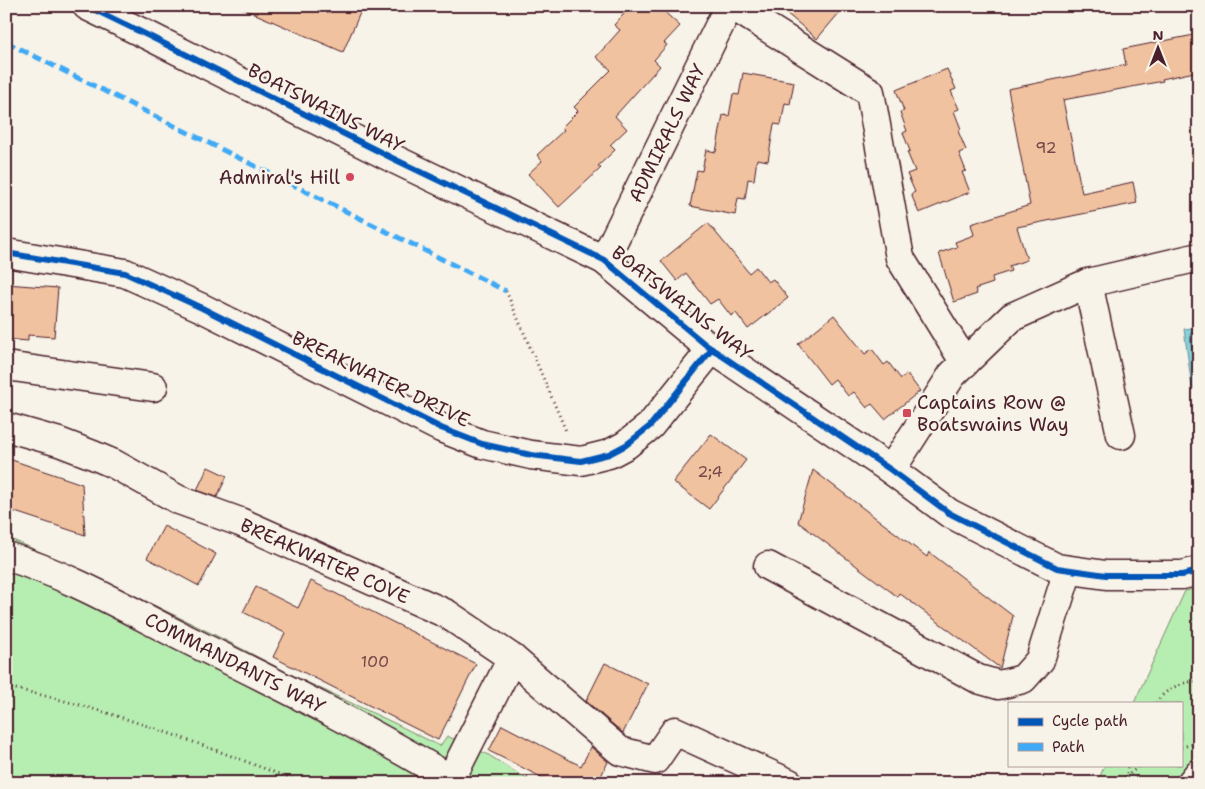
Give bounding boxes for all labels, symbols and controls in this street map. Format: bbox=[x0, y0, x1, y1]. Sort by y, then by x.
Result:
north arrow bbox=[1132, 22, 1182, 72]
text: N bbox=[1152, 26, 1164, 44]
street label: BOATSWAINS WAY bbox=[243, 58, 409, 159]
street label: ADMIRALS WAY bbox=[623, 59, 712, 206]
house number: 92 bbox=[1035, 137, 1057, 158]
place label: Admiral's Hill bbox=[219, 165, 340, 190]
marker: Admiral's Hill bbox=[344, 171, 356, 183]
street label: BOATSWAINS WAY bbox=[606, 240, 758, 366]
street label: BREAKWATER DRIVE bbox=[288, 325, 474, 433]
place label: Captains Row @ Boatswains Way bbox=[917, 390, 1069, 437]
marker: Captains Row @ Boatswains Way bbox=[901, 407, 913, 419]
house number: 2;4 bbox=[697, 461, 723, 482]
street label: BREAKWATER COVE bbox=[236, 512, 414, 610]
street label: COMMANDANTS WAY bbox=[140, 607, 330, 720]
house number: 100 bbox=[361, 651, 389, 672]
legend bbox=[1008, 702, 1182, 766]
text: Cycle path bbox=[1052, 711, 1128, 731]
text: Path bbox=[1052, 737, 1085, 757]

